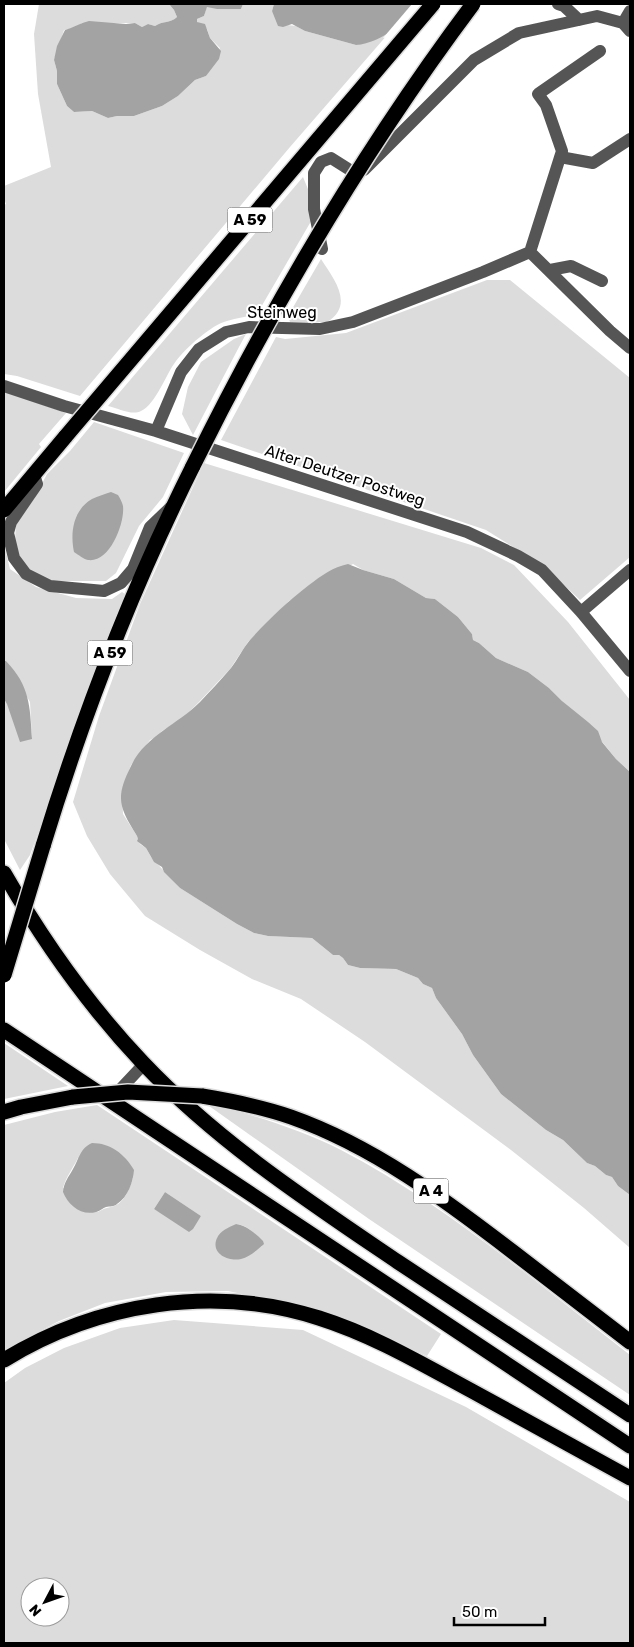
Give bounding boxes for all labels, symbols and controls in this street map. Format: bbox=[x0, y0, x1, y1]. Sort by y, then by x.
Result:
road number: A 59 bbox=[228, 208, 272, 232]
street label: Steinweg bbox=[247, 303, 317, 322]
street label: Alter Deutzer Postweg bbox=[263, 441, 427, 510]
road number: A 59 bbox=[88, 640, 132, 666]
road number: A 4 bbox=[414, 1178, 448, 1204]
north arrow bbox=[20, 1577, 70, 1627]
scale bar bbox=[454, 1594, 545, 1626]
text: N bbox=[26, 1601, 45, 1620]
text: 50 m bbox=[462, 1603, 497, 1621]

